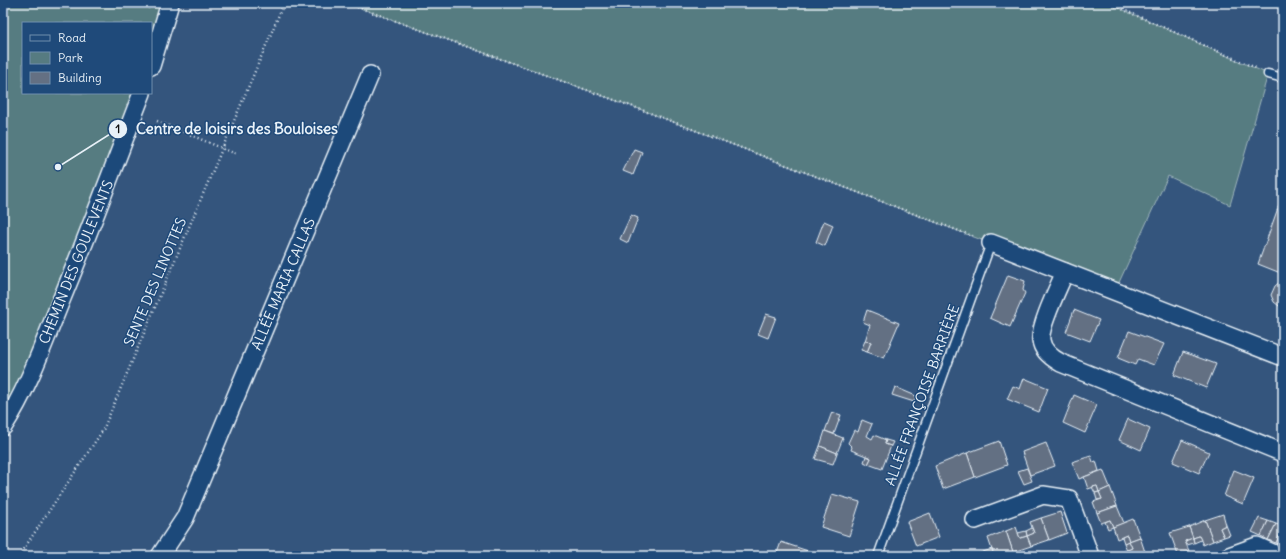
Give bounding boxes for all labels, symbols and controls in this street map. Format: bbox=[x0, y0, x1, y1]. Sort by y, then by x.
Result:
legend bbox=[22, 22, 152, 94]
text: Road bbox=[58, 30, 86, 45]
text: Park bbox=[58, 50, 83, 65]
text: Building bbox=[58, 70, 102, 85]
callout: Centre de loisirs des Bouloises bbox=[108, 115, 346, 142]
text: Centre de loisirs des Bouloises bbox=[136, 119, 338, 138]
text: 1 bbox=[116, 121, 120, 136]
street label: CHEMIN DES GOULEVENTS bbox=[35, 177, 117, 347]
street label: SENTE DES LINOTTES bbox=[120, 215, 190, 349]
street label: ALLÉE MARIA CALLAS bbox=[247, 215, 319, 353]
street label: ALLÉE FRANÇOISE BARRIÈRE bbox=[881, 302, 963, 488]

